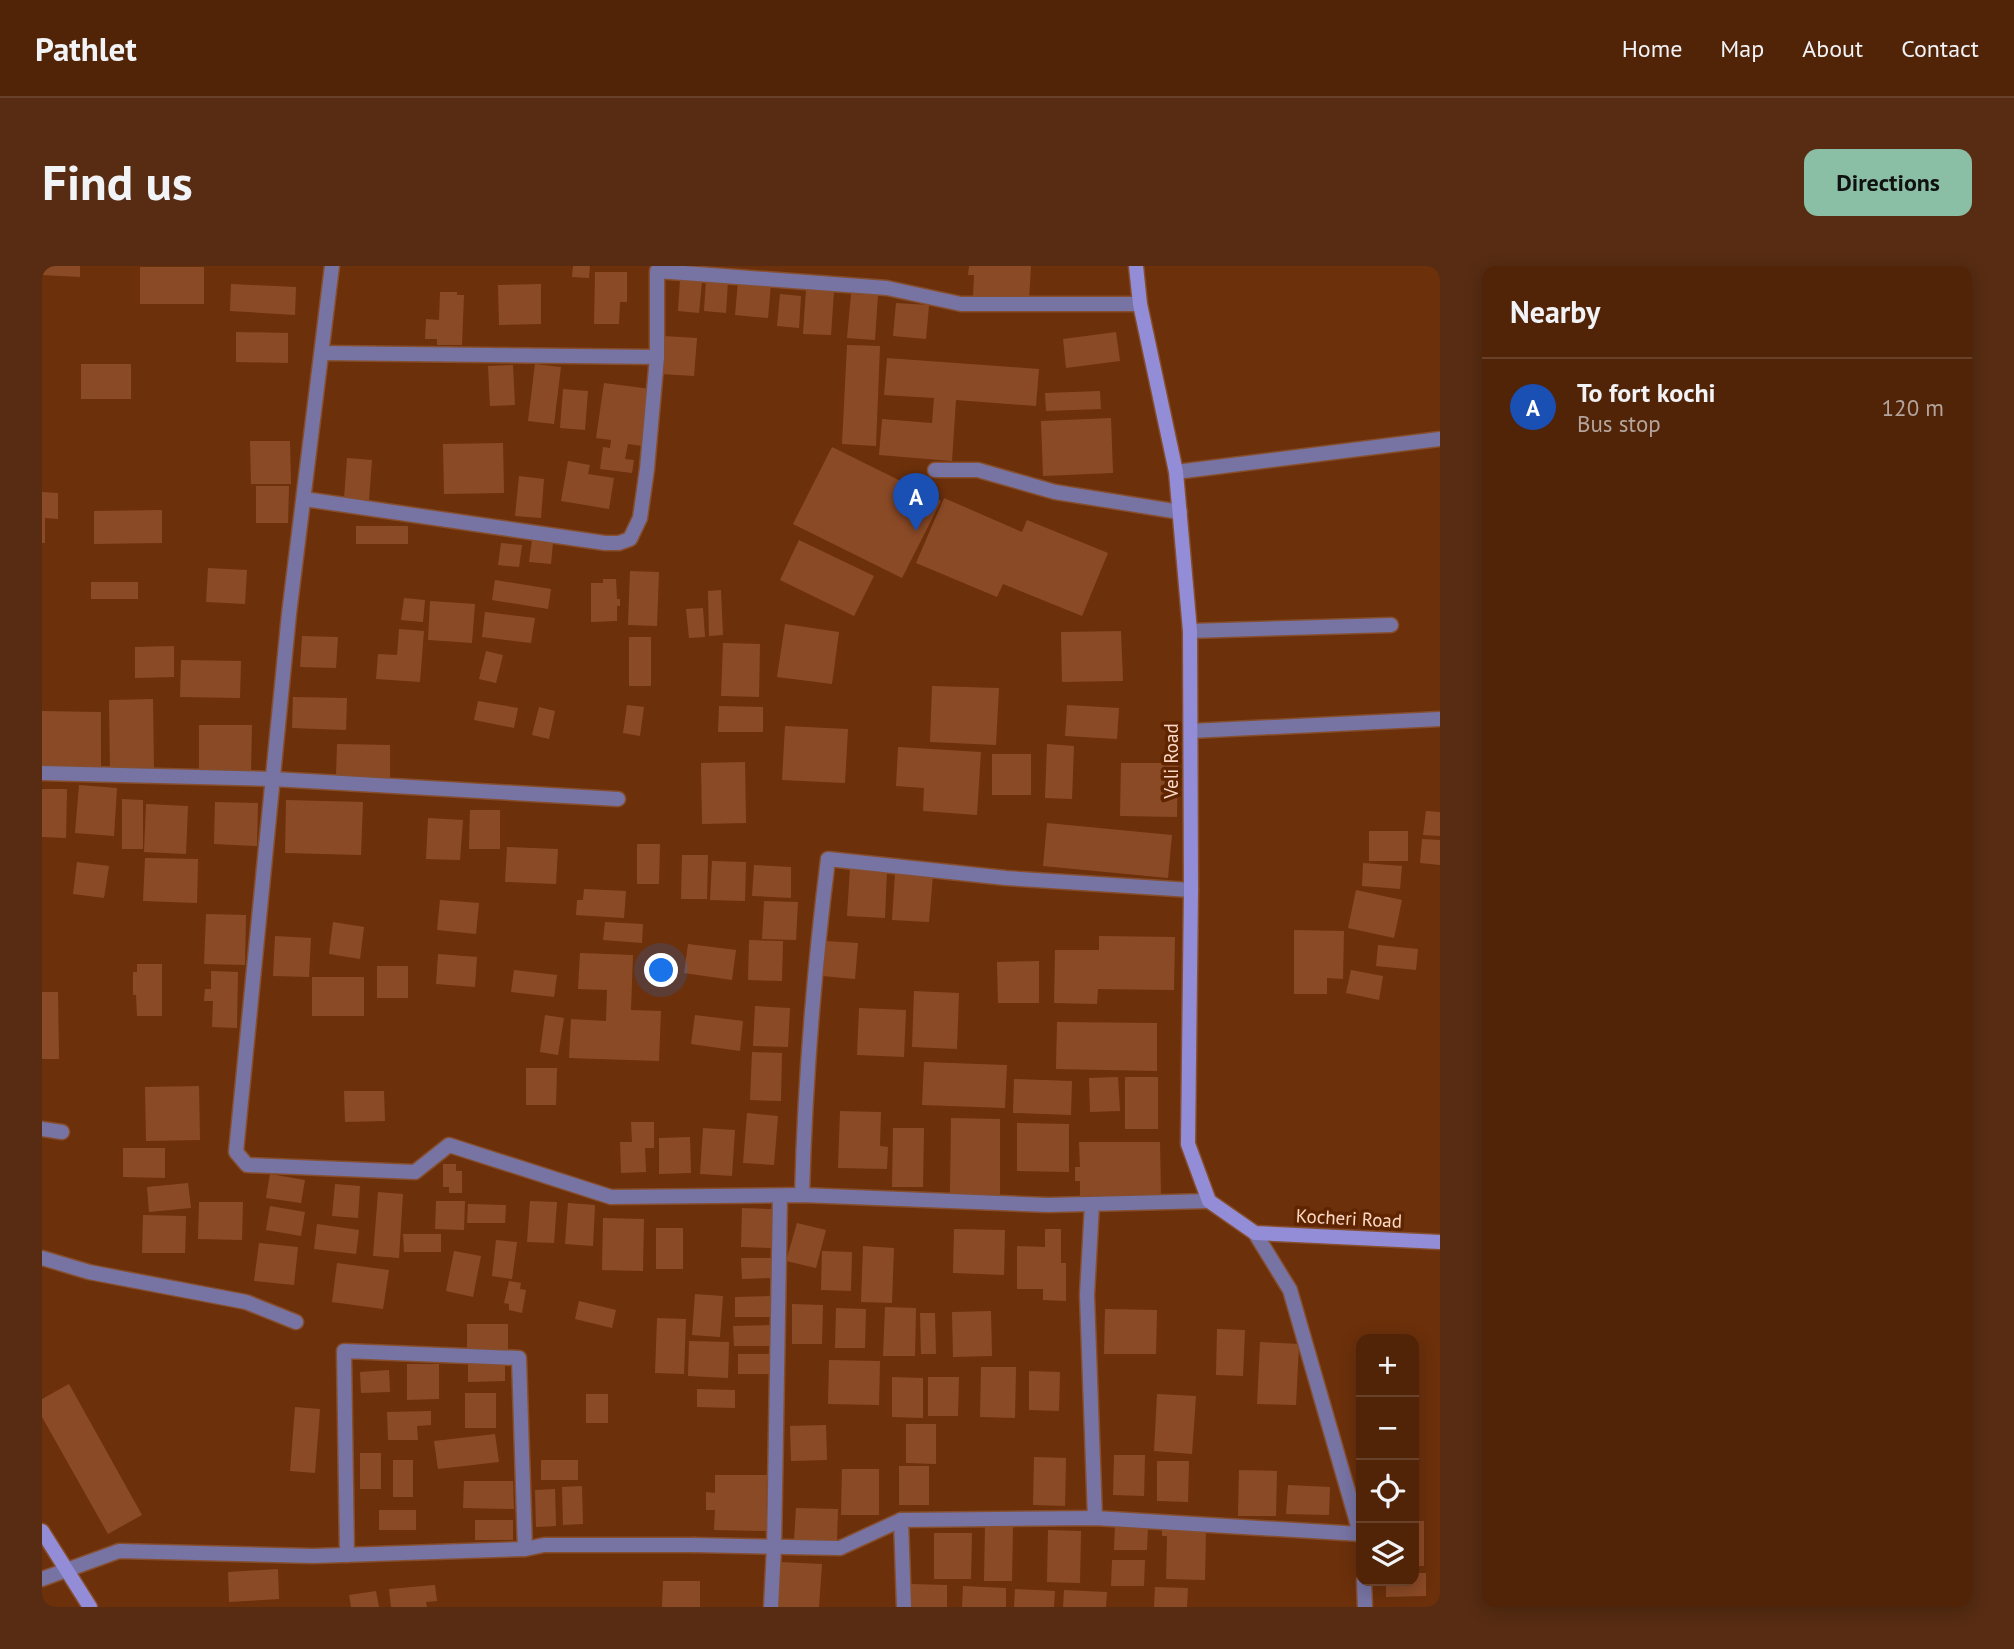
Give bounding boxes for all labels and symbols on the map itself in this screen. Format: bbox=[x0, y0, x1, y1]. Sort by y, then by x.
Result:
pin: A bbox=[893, 473, 939, 531]
street label: Veli Road bbox=[1159, 723, 1183, 800]
your location bbox=[644, 953, 678, 987]
street label: Kocheri Road bbox=[1295, 1203, 1403, 1233]

